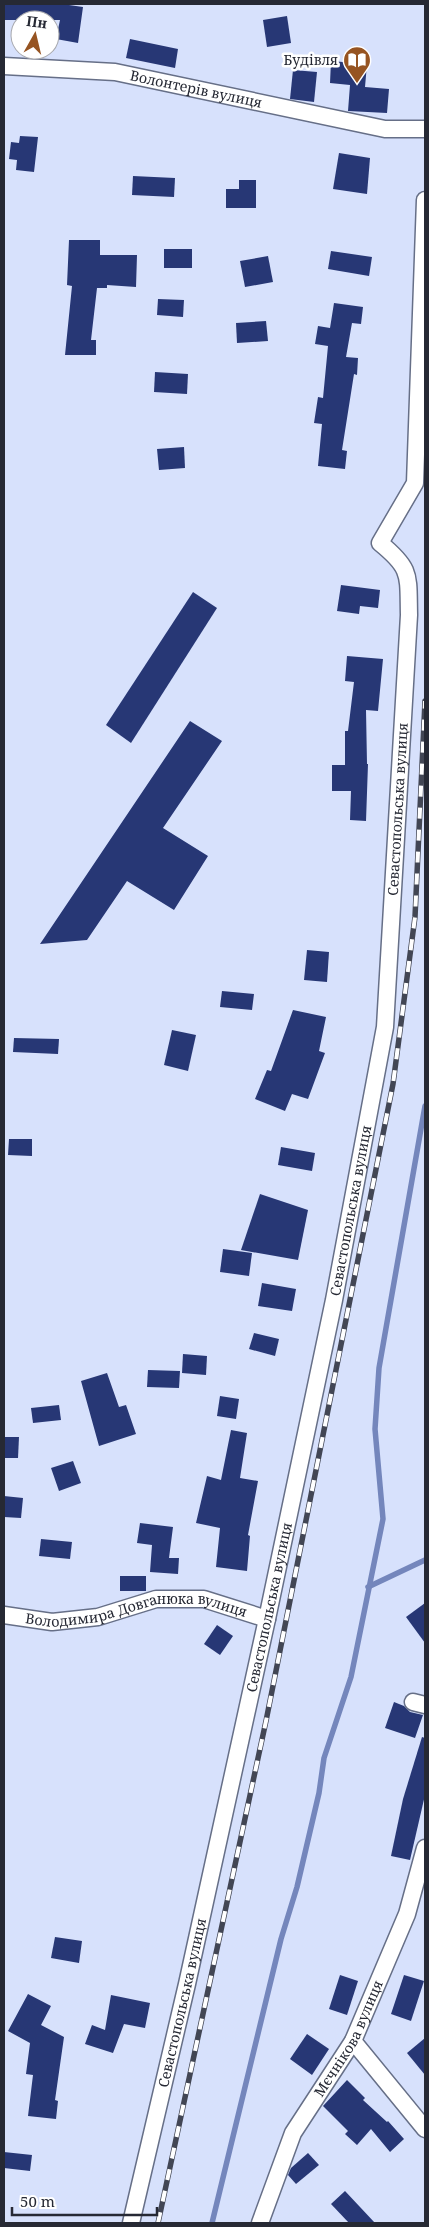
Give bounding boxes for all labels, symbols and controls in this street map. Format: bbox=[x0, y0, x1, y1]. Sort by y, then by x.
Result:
north arrow bbox=[10, 10, 60, 60]
text: Пн bbox=[25, 11, 49, 33]
library icon: Будівля bbox=[342, 45, 372, 84]
place label: Будівля bbox=[283, 50, 338, 69]
street label: Волонтерів вулиця bbox=[128, 65, 264, 112]
street label: Севастопольська вулиця bbox=[383, 722, 412, 896]
street label: Севастопольська вулиця bbox=[325, 1124, 375, 1297]
street label: Севастопольська вулиця bbox=[241, 1521, 296, 1694]
street label: Володимира Довганюка вулиця bbox=[24, 1589, 250, 1631]
street label: Севастопольська вулиця bbox=[153, 1916, 210, 2089]
street label: Мєчнікова вулиця bbox=[309, 1977, 387, 2100]
scale bar bbox=[12, 2184, 158, 2216]
text: 50 m bbox=[20, 2191, 55, 2211]

